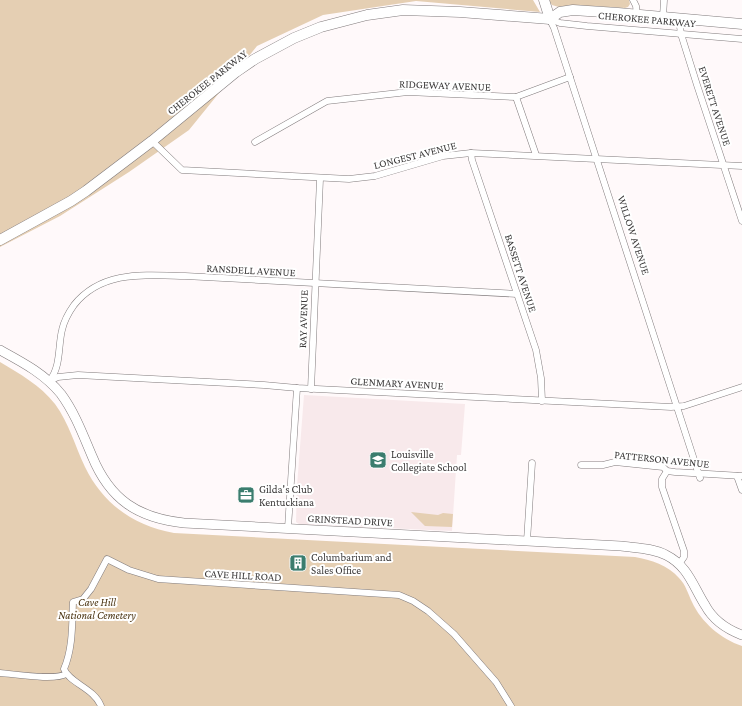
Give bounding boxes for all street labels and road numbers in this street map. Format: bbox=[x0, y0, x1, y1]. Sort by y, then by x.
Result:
street label: CHEROKEE PARKWAY bbox=[598, 9, 696, 29]
street label: CHEROKEE PARKWAY bbox=[165, 47, 249, 117]
street label: EVERETT AVENUE bbox=[696, 65, 734, 147]
street label: RIDGEWAY AVENUE bbox=[399, 77, 491, 93]
street label: LONGEST AVENUE bbox=[372, 139, 458, 171]
street label: WILLOW AVENUE bbox=[616, 194, 652, 276]
street label: BASSETT AVENUE bbox=[503, 233, 539, 313]
street label: RANSDELL AVENUE bbox=[206, 262, 296, 278]
street label: RAY AVENUE bbox=[296, 290, 310, 348]
street label: GLENMARY AVENUE bbox=[350, 375, 444, 391]
street label: PATTERSON AVENUE bbox=[614, 448, 710, 470]
street label: GRINSTEAD DRIVE bbox=[307, 512, 393, 528]
street label: CAVE HILL ROAD bbox=[204, 567, 282, 583]

